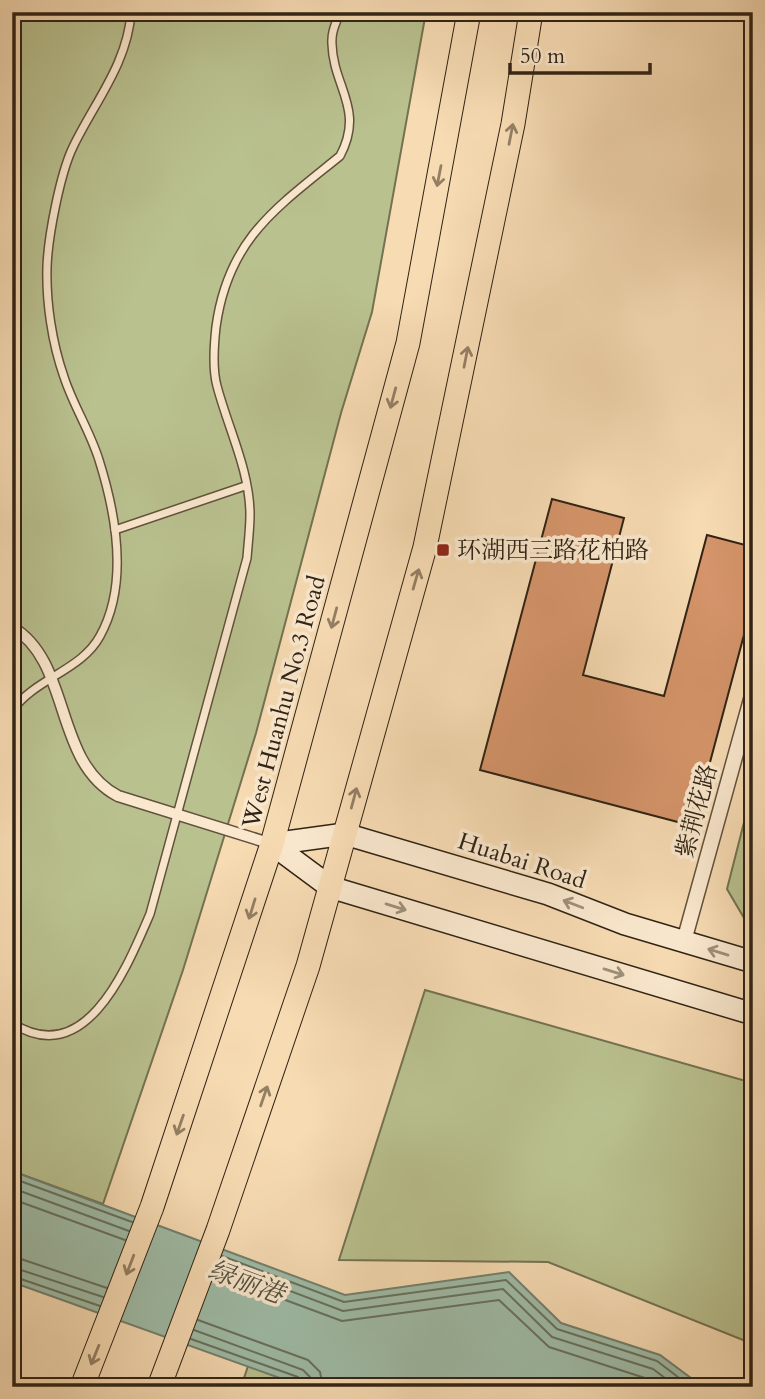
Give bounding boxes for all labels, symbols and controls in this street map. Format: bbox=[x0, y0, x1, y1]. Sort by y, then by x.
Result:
scale bar bbox=[510, 32, 650, 76]
text: 50 m bbox=[520, 42, 565, 71]
one-way arrow bbox=[504, 123, 518, 146]
one-way arrow bbox=[432, 164, 446, 187]
one-way arrow bbox=[459, 346, 473, 369]
one-way arrow bbox=[386, 387, 399, 409]
place label: 环湖西三路花柏路 bbox=[457, 534, 649, 567]
marker: 环湖西三路花柏路 bbox=[435, 542, 451, 558]
one-way arrow bbox=[410, 568, 423, 591]
street label: West Huanhu No.3 Road bbox=[234, 572, 334, 833]
one-way arrow bbox=[327, 606, 340, 629]
street label: 紫荆花路 bbox=[669, 760, 725, 862]
one-way arrow bbox=[349, 787, 362, 809]
street label: Huabai Road bbox=[454, 825, 590, 897]
one-way arrow bbox=[562, 896, 584, 909]
one-way arrow bbox=[245, 897, 257, 919]
one-way arrow bbox=[385, 901, 407, 914]
one-way arrow bbox=[708, 944, 730, 957]
one-way arrow bbox=[602, 967, 624, 980]
one-way arrow bbox=[259, 1086, 271, 1108]
one-way arrow bbox=[173, 1113, 185, 1135]
water label: 绿丽港 bbox=[203, 1252, 291, 1313]
one-way arrow bbox=[123, 1254, 135, 1276]
one-way arrow bbox=[88, 1344, 101, 1366]

